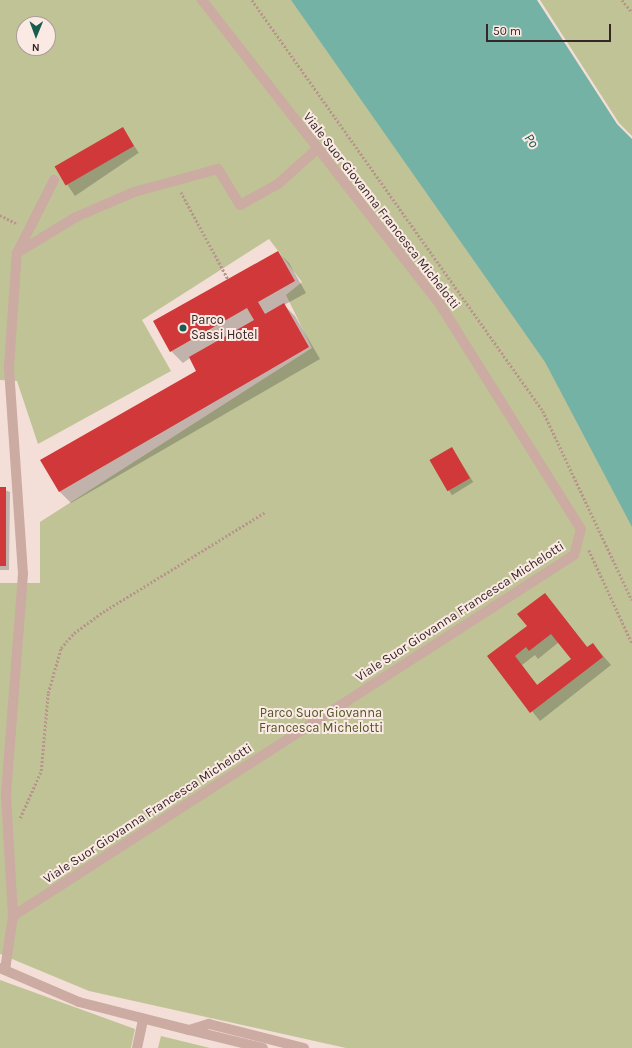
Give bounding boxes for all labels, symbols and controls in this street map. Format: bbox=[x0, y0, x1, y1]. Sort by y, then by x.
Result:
north arrow bbox=[16, 16, 56, 56]
scale bar bbox=[488, 16, 613, 42]
text: 50 m bbox=[493, 24, 521, 38]
text: N bbox=[32, 41, 40, 54]
street label: Viale Suor Giovanna Francesca Michelotti bbox=[299, 109, 463, 313]
water label: Po bbox=[520, 130, 542, 152]
place label: Parco Sassi Hotel bbox=[191, 313, 258, 344]
marker: Parco Sassi Hotel bbox=[178, 323, 188, 333]
street label: Viale Suor Giovanna Francesca Michelotti bbox=[353, 539, 567, 685]
park label: Parco Suor Giovanna Francesca Michelotti bbox=[259, 706, 383, 737]
street label: Viale Suor Giovanna Francesca Michelotti bbox=[41, 741, 255, 887]

